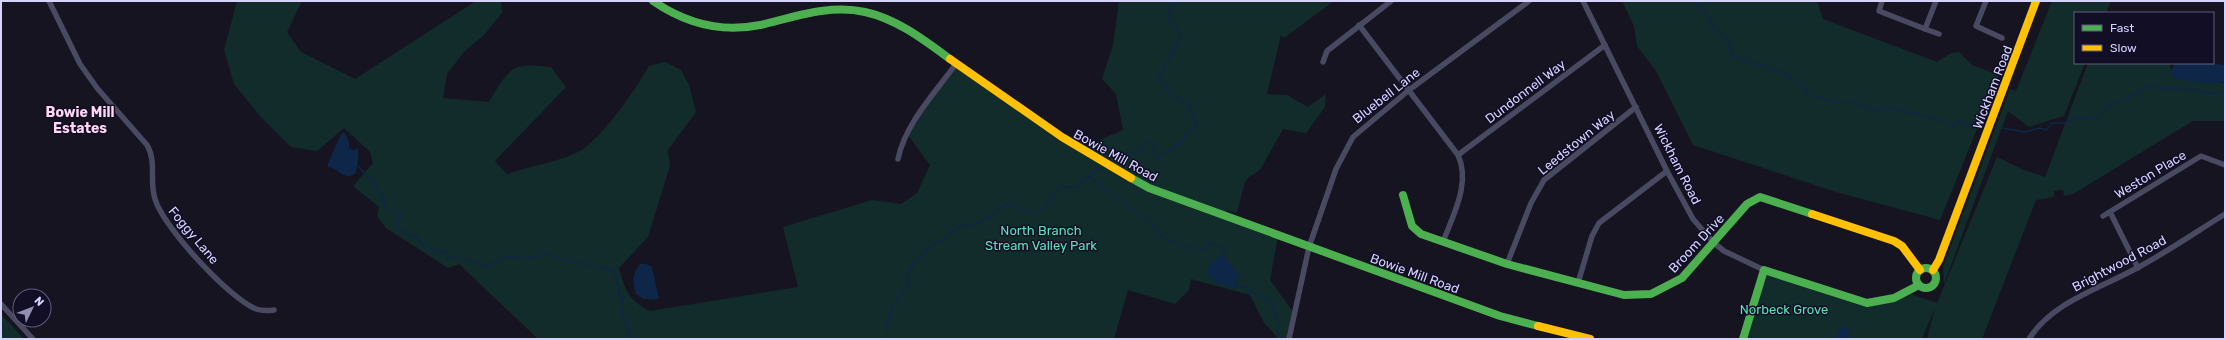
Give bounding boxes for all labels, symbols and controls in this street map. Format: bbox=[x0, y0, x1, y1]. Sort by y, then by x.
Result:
legend bbox=[2074, 12, 2214, 64]
text: Fast bbox=[2110, 21, 2134, 35]
text: Slow bbox=[2110, 41, 2137, 55]
street label: Wickham Road bbox=[1970, 43, 2015, 131]
street label: Dundonnell Way bbox=[1482, 56, 1568, 126]
street label: Bluebell Lane bbox=[1350, 65, 1423, 126]
district label: Bowie Mill Estates bbox=[46, 104, 114, 137]
street label: Leedstown Way bbox=[1535, 107, 1618, 178]
street label: Wickham Road bbox=[1651, 122, 1704, 207]
street label: Bowie Mill Road bbox=[1071, 126, 1160, 185]
street label: Weston Place bbox=[2112, 147, 2189, 202]
street label: Foggy Lane bbox=[165, 204, 222, 268]
street label: Broom Drive bbox=[1665, 211, 1727, 276]
park label: North Branch Stream Valley Park bbox=[985, 223, 1097, 253]
street label: Brightwood Road bbox=[2070, 232, 2169, 295]
street label: Bowie Mill Road bbox=[1368, 250, 1461, 297]
north arrow bbox=[12, 288, 52, 328]
text: N bbox=[31, 294, 46, 309]
park label: Norbeck Grove bbox=[1740, 302, 1828, 317]

